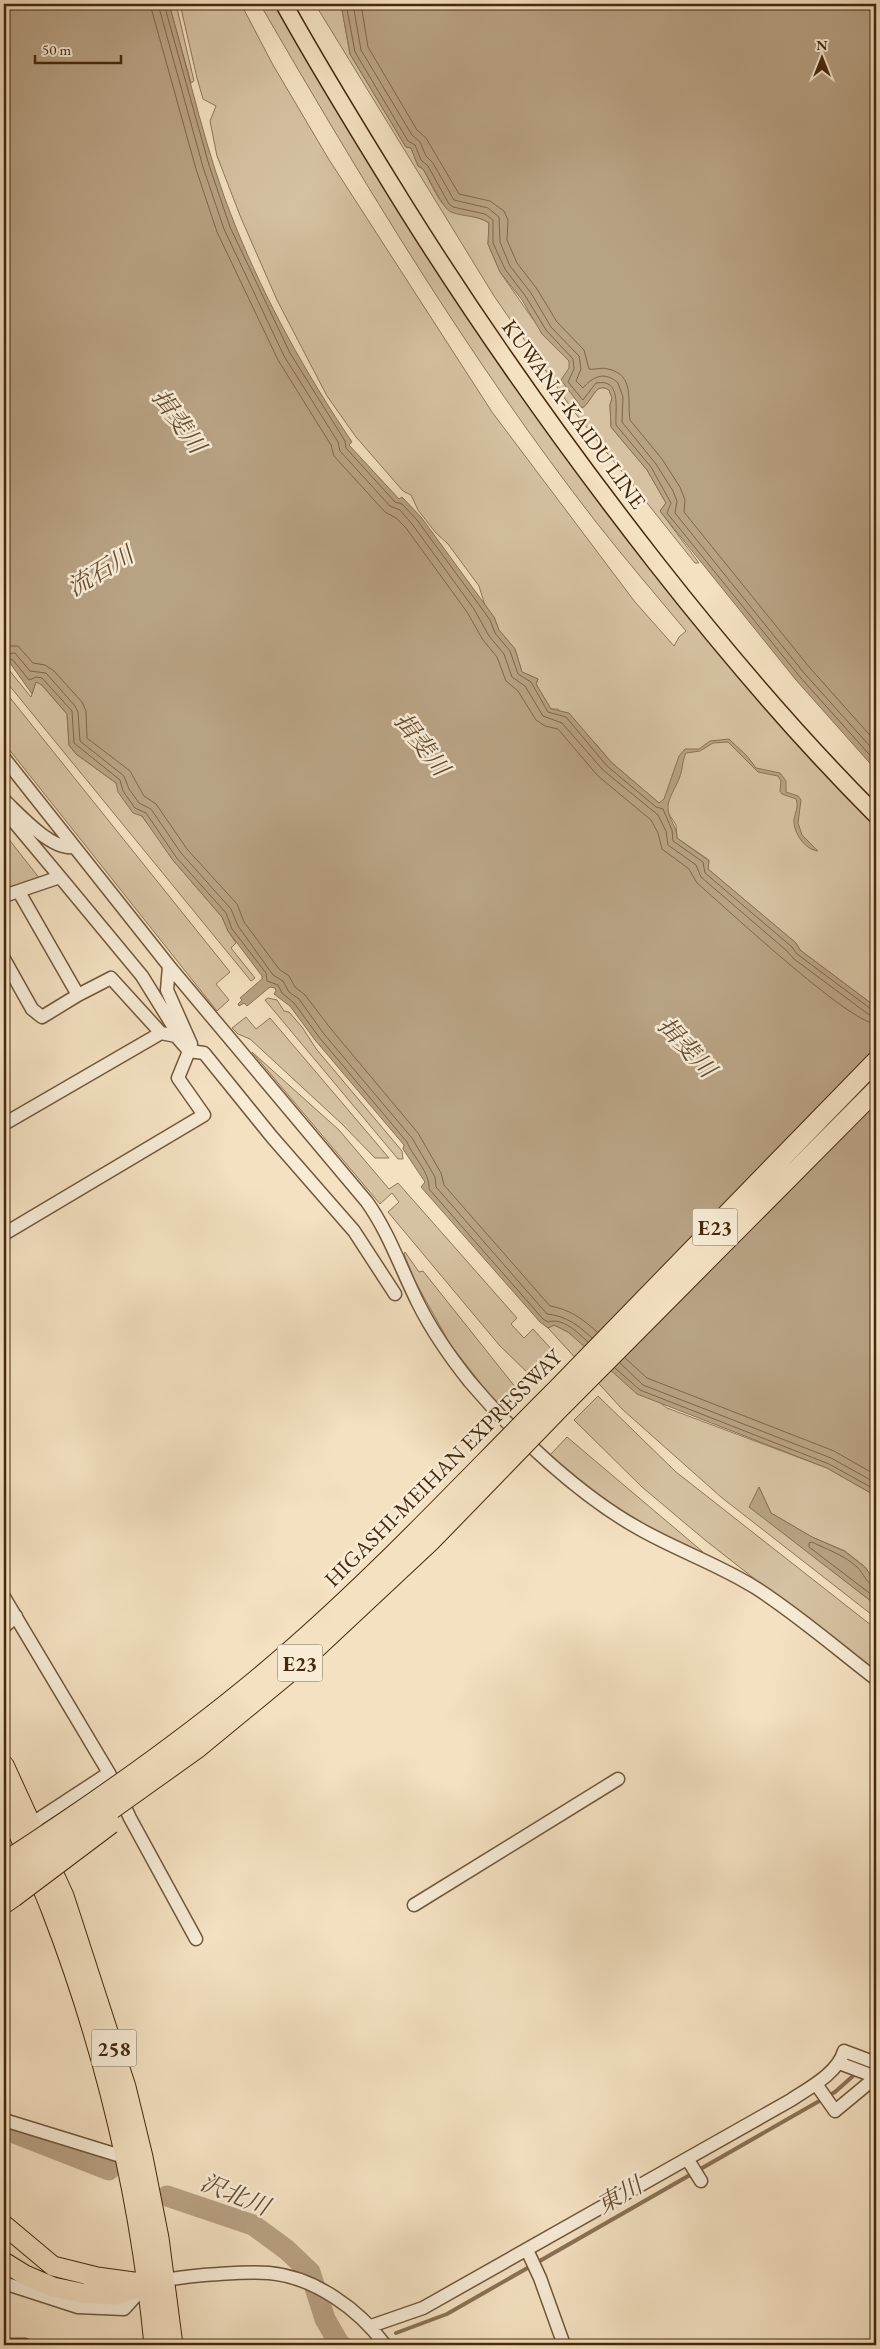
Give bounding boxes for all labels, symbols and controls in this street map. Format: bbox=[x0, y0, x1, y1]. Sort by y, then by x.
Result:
scale bar bbox=[35, 32, 121, 64]
north arrow bbox=[798, 32, 848, 82]
text: N bbox=[816, 36, 828, 54]
text: 50 m bbox=[42, 40, 71, 59]
street label: KUWANA-KAIDU LINE bbox=[495, 313, 653, 515]
water label: 揖斐川 bbox=[145, 383, 214, 462]
water label: 流石川 bbox=[61, 538, 141, 603]
water label: 揖斐川 bbox=[388, 706, 458, 784]
water label: 揖斐川 bbox=[651, 1010, 725, 1086]
road number: E23 bbox=[692, 1208, 738, 1246]
street label: HIGASHI-MEIHAN EXPRESSWAY bbox=[318, 1342, 569, 1593]
road number: E23 bbox=[278, 1645, 322, 1682]
road number: 258 bbox=[92, 2030, 136, 2066]
water label: 沢北川 bbox=[196, 2166, 277, 2223]
water label: 東川 bbox=[590, 2168, 650, 2220]

